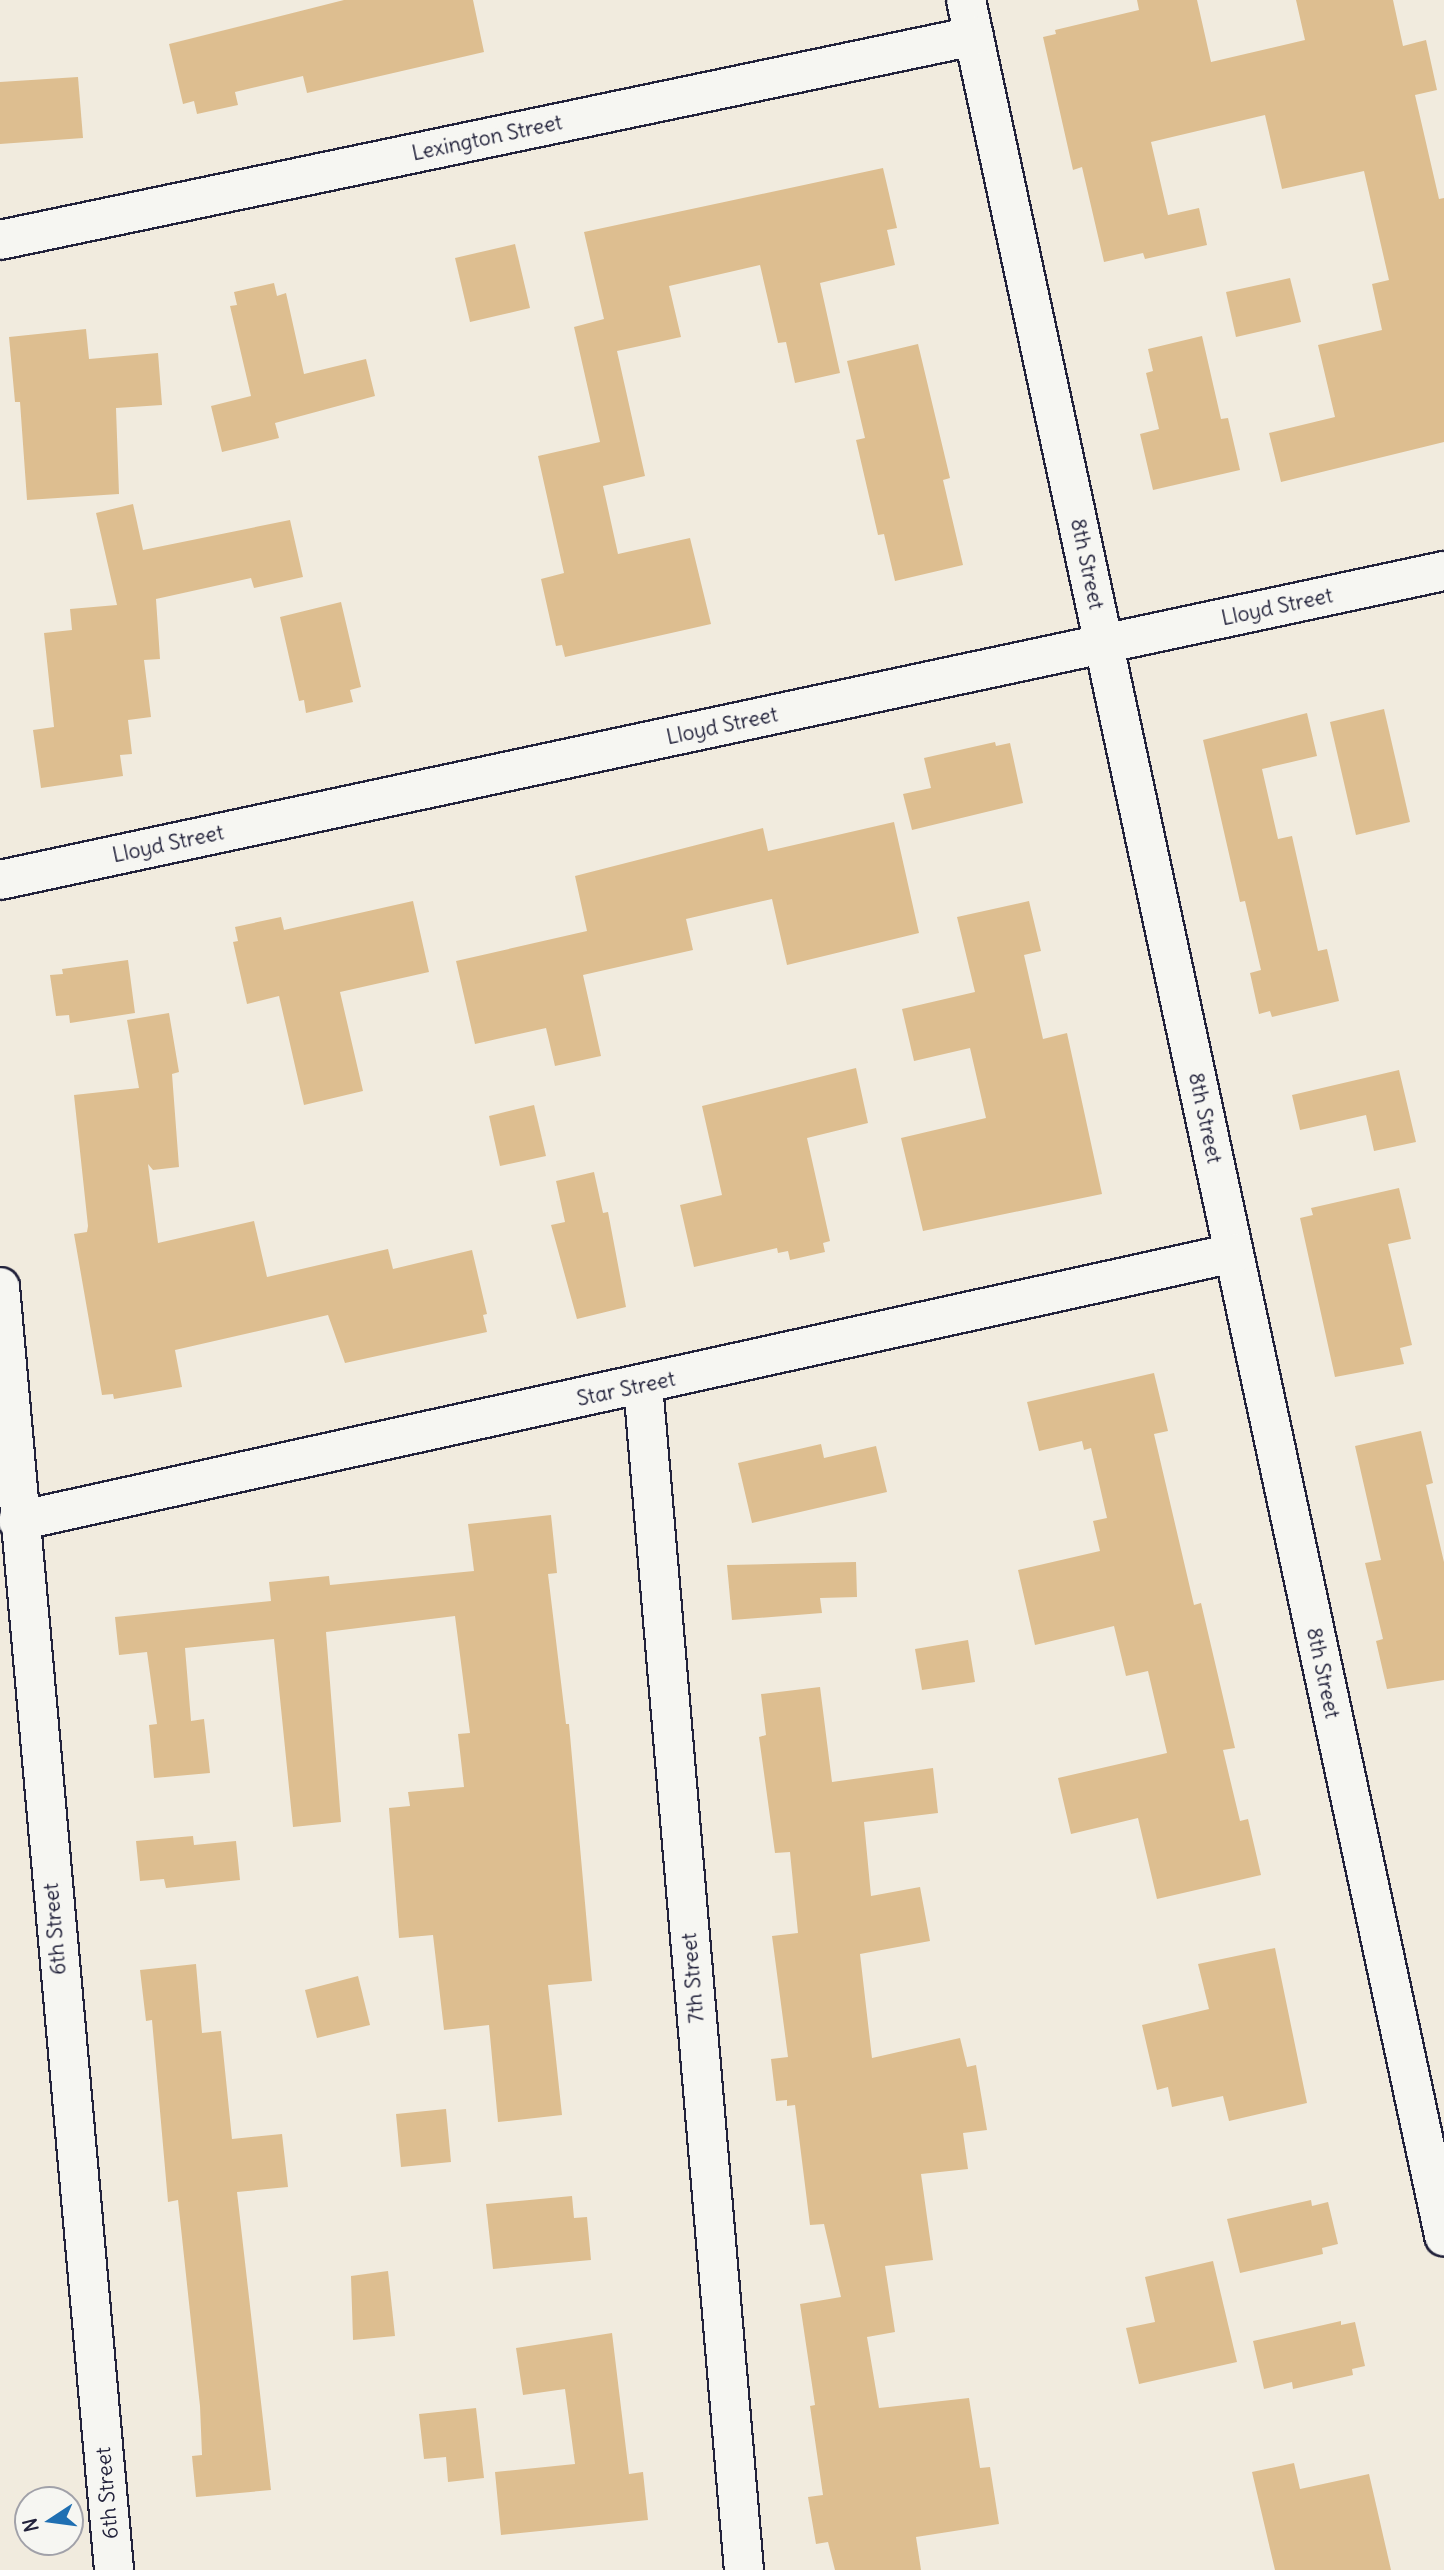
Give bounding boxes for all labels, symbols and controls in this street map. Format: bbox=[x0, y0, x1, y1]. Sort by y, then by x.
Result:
street label: Lexington Street bbox=[410, 110, 564, 166]
street label: 8th Street bbox=[1065, 516, 1109, 612]
street label: Lloyd Street bbox=[1219, 583, 1335, 631]
street label: Lloyd Street bbox=[664, 702, 780, 750]
street label: Lloyd Street bbox=[110, 820, 226, 868]
street label: 8th Street bbox=[1183, 1070, 1227, 1166]
street label: Star Street bbox=[574, 1366, 678, 1412]
street label: 8th Street bbox=[1301, 1625, 1345, 1721]
street label: 6th Street bbox=[38, 1882, 72, 1976]
street label: 7th Street bbox=[677, 1932, 709, 2024]
street label: 6th Street bbox=[90, 2446, 124, 2540]
north arrow bbox=[14, 2486, 84, 2556]
text: N bbox=[17, 2516, 44, 2534]

